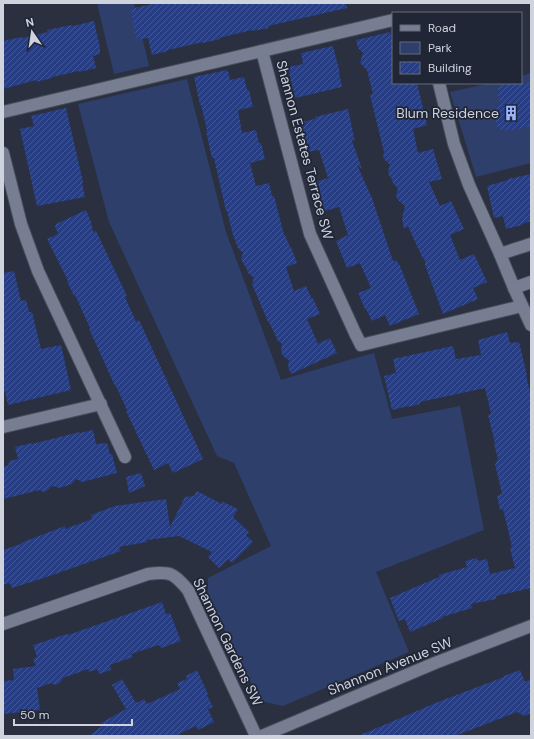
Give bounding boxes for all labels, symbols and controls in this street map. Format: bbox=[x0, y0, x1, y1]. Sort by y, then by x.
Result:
north arrow bbox=[12, 12, 52, 52]
legend bbox=[392, 12, 522, 84]
text: N bbox=[24, 15, 35, 30]
text: Road bbox=[428, 20, 456, 36]
text: Park bbox=[428, 40, 452, 56]
street label: Shannon Estates Terrace SW bbox=[272, 58, 338, 242]
text: Building bbox=[428, 60, 472, 76]
place label: Blum Residence bbox=[396, 104, 499, 122]
building icon: Blum Residence bbox=[502, 104, 520, 122]
street label: Shannon Gardens SW bbox=[189, 575, 267, 709]
street label: Shannon Avenue SW bbox=[325, 633, 455, 699]
scale bar bbox=[14, 701, 132, 727]
text: 50 m bbox=[20, 707, 49, 723]

